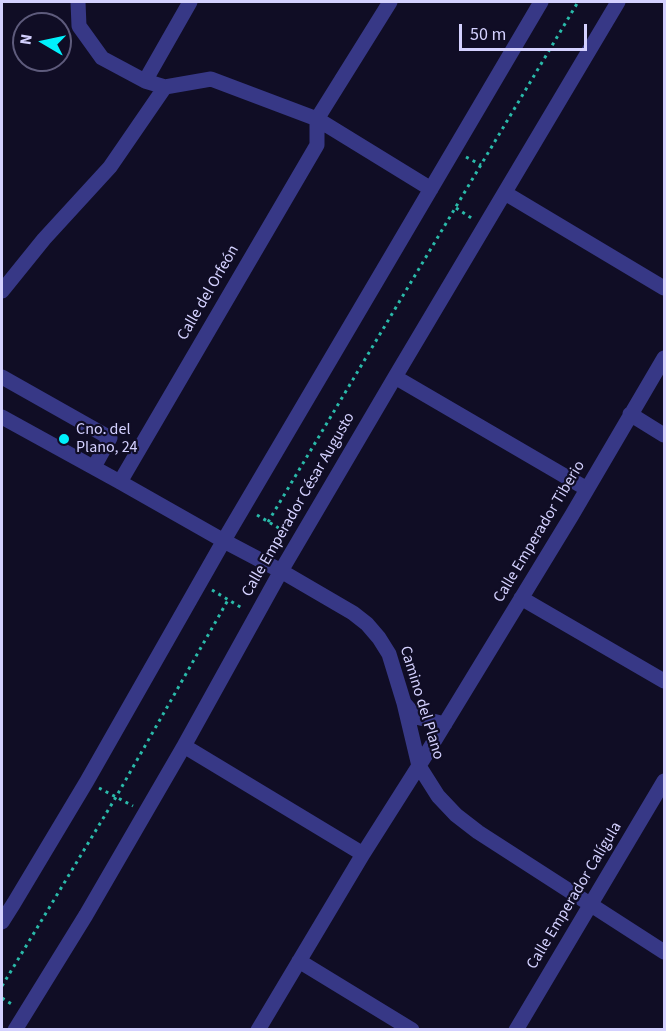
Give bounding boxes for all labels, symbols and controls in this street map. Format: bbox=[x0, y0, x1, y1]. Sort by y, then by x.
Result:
north arrow bbox=[12, 12, 72, 72]
scale bar bbox=[462, 12, 590, 50]
text: 50 m bbox=[470, 22, 506, 47]
text: N bbox=[14, 33, 38, 46]
street label: Calle del Orfeón bbox=[174, 242, 244, 344]
street label: Calle Emperador César Augusto bbox=[238, 410, 360, 600]
place label: Cno. del Plano, 24 bbox=[76, 420, 138, 458]
marker: Cno. del Plano, 24 bbox=[57, 432, 71, 446]
street label: Calle Emperador Tiberio bbox=[490, 458, 590, 606]
street label: Camino del Plano bbox=[395, 644, 447, 762]
street label: Calle Emperador Calígula bbox=[523, 819, 627, 973]

